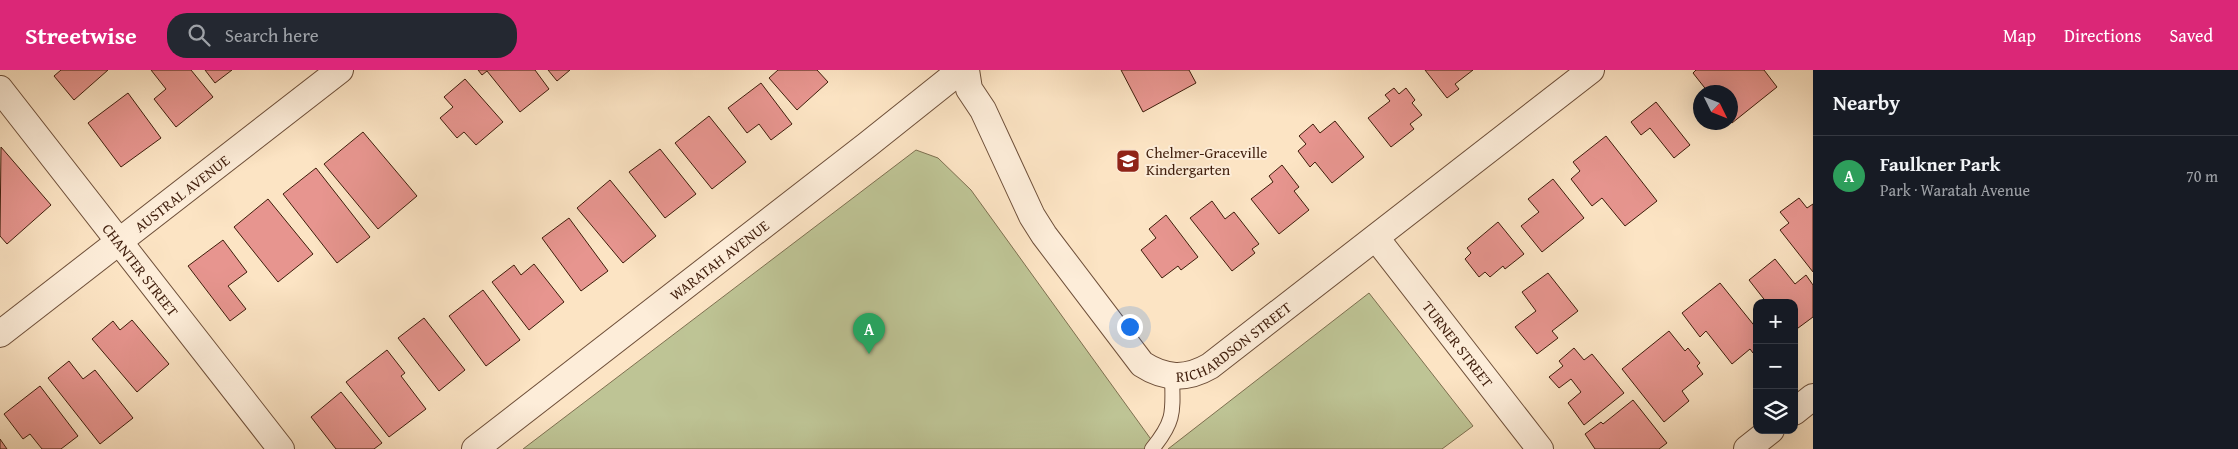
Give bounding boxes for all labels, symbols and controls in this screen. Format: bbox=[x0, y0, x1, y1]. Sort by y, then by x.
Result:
search box bbox=[167, 13, 517, 58]
text: Streetwise bbox=[25, 18, 137, 53]
icon: search bbox=[185, 21, 213, 49]
text: Search here bbox=[225, 21, 319, 49]
text: Map bbox=[2003, 22, 2036, 49]
text: Directions bbox=[2064, 22, 2141, 49]
text: Saved bbox=[2169, 22, 2213, 49]
north arrow bbox=[1693, 85, 1738, 130]
text: Nearby bbox=[1833, 87, 1900, 118]
place label: Chelmer-Graceville Kindergarten bbox=[1146, 142, 1267, 180]
school or university icon: Chelmer-Graceville Kindergarten bbox=[1115, 148, 1141, 174]
street label: AUSTRAL AVENUE bbox=[130, 149, 234, 237]
text: Faulkner Park bbox=[1880, 150, 2000, 178]
text: A bbox=[1844, 164, 1854, 188]
text: 70 m bbox=[2186, 164, 2218, 188]
text: Park · Waratah Avenue bbox=[1880, 178, 2030, 202]
street label: WARATAH AVENUE bbox=[665, 214, 773, 305]
street label: CHANTER STREET bbox=[98, 219, 184, 321]
street label: RICHARDSON STREET bbox=[1175, 296, 1296, 387]
street label: TURNER STREET bbox=[1418, 296, 1499, 392]
map controls bbox=[1753, 299, 1798, 434]
button: + bbox=[1753, 299, 1798, 344]
pin: A bbox=[853, 313, 885, 354]
your location bbox=[1117, 314, 1143, 340]
button: − bbox=[1753, 344, 1798, 389]
button: layers bbox=[1753, 389, 1798, 434]

